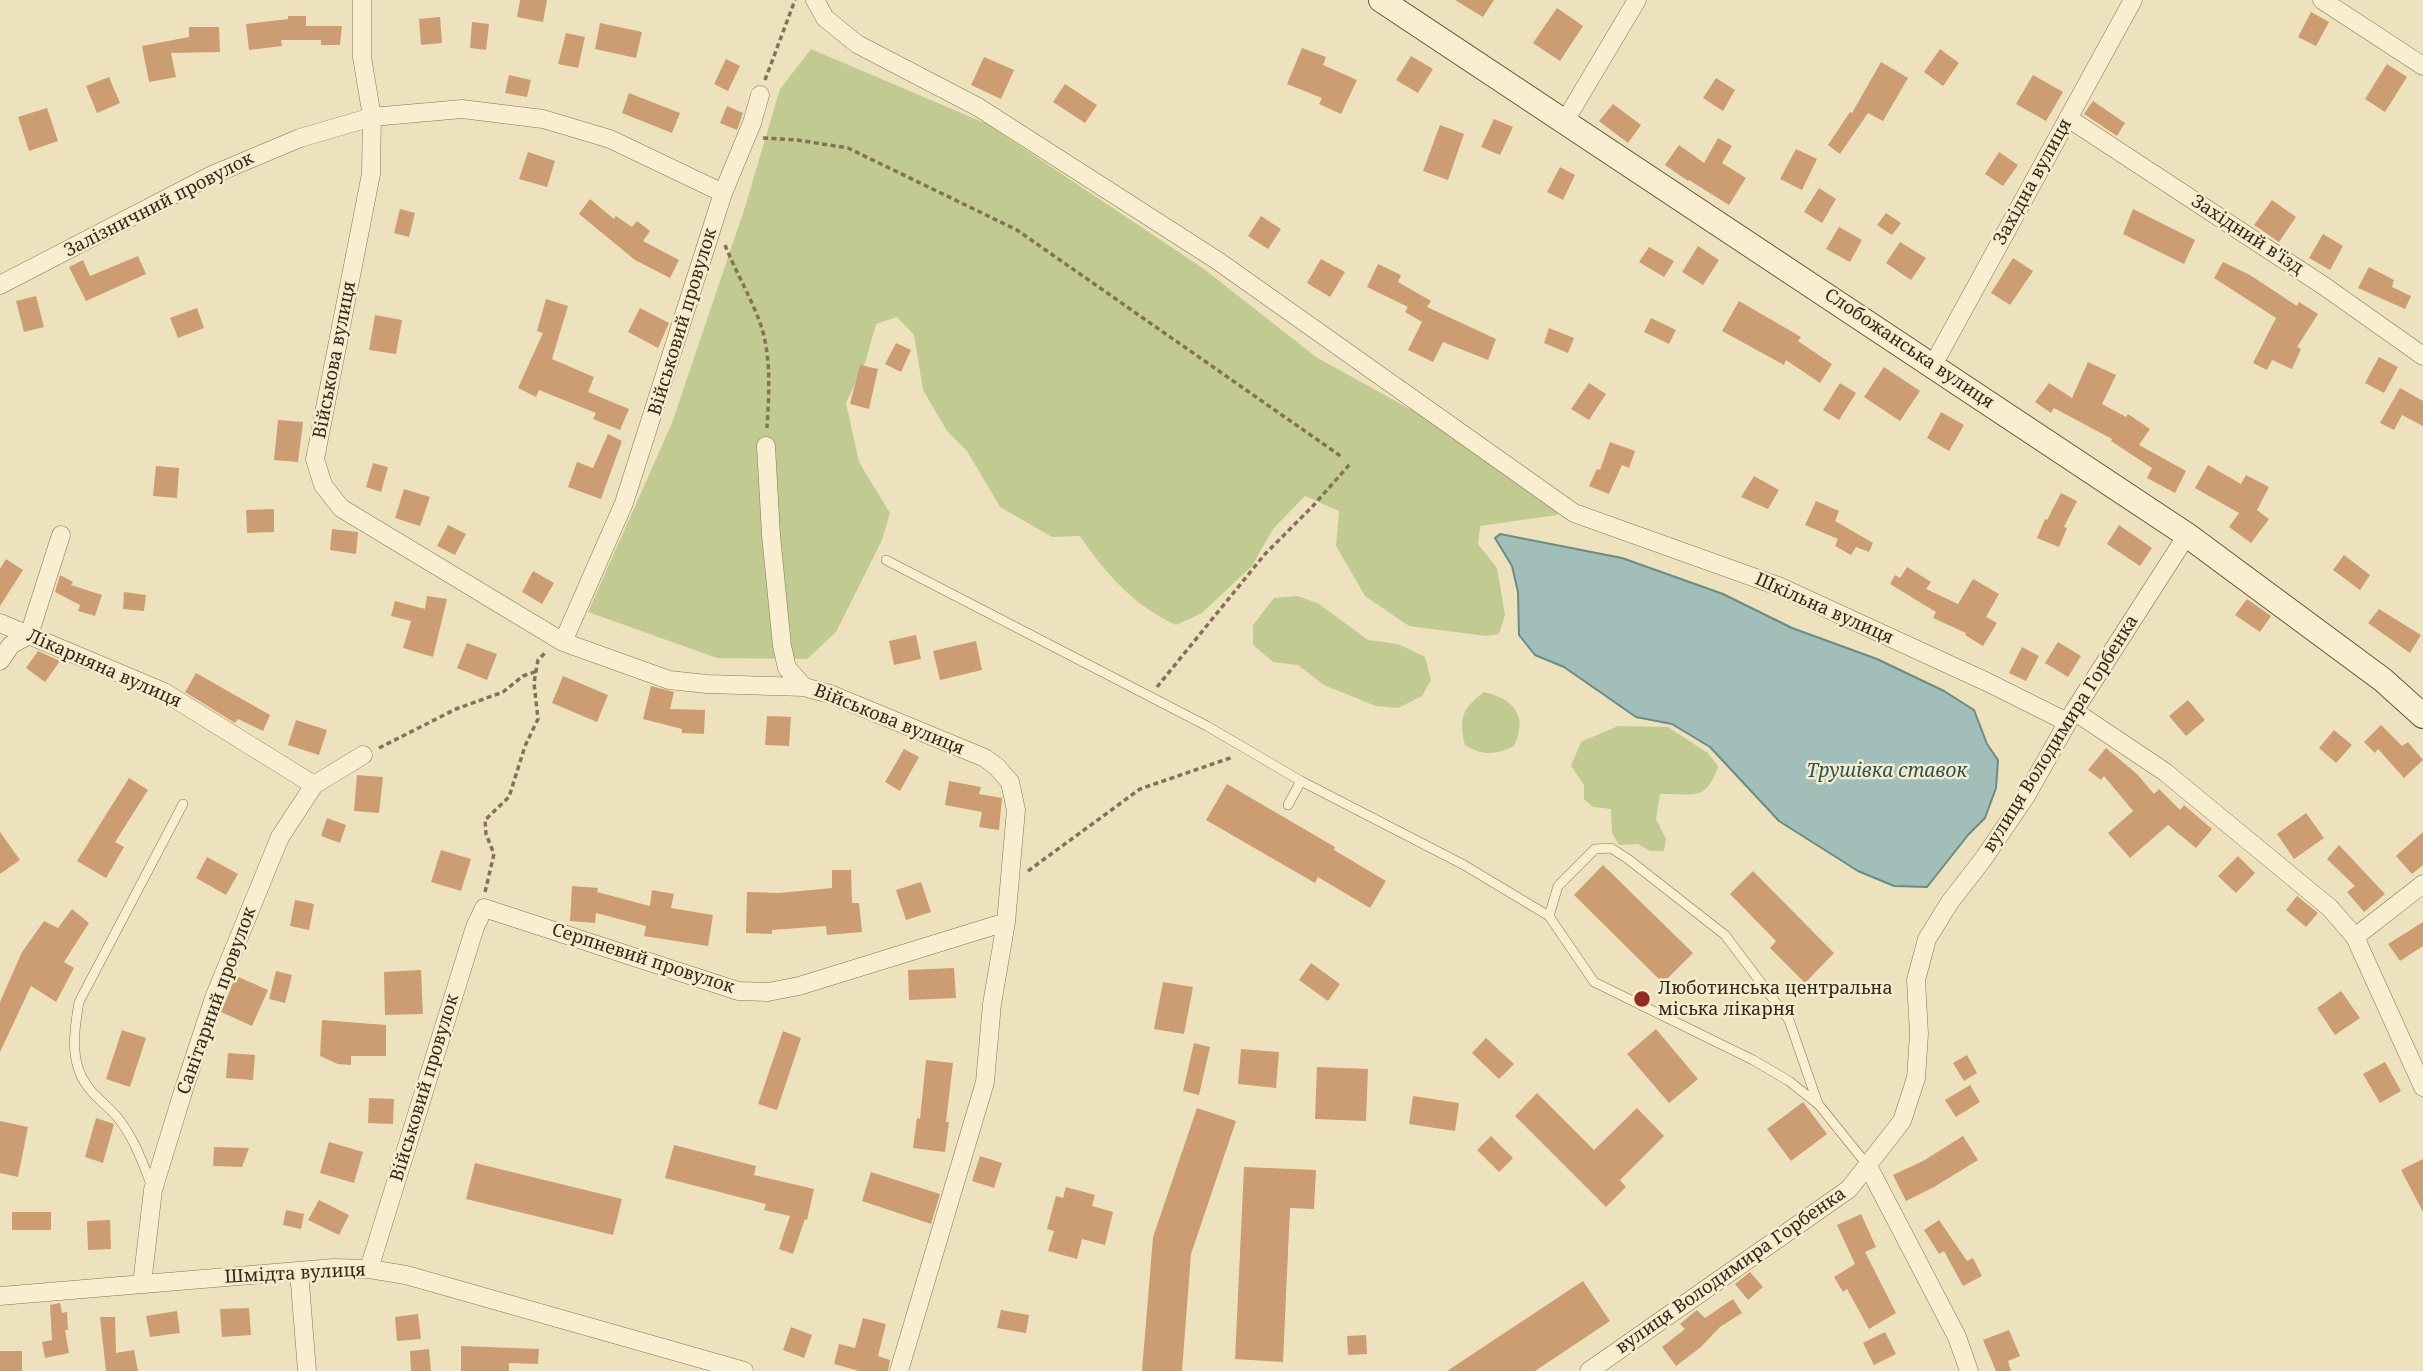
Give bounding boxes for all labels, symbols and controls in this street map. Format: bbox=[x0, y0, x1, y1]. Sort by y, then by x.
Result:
street label: Західна вулиця bbox=[1989, 115, 2077, 249]
street label: Залізничний провулок bbox=[61, 148, 257, 262]
street label: Західний в'їзд bbox=[2187, 191, 2307, 279]
street label: Військовий провулок bbox=[644, 226, 722, 418]
street label: Військова вулиця bbox=[309, 279, 361, 441]
street label: Слобожанська вулиця bbox=[1820, 284, 1998, 414]
street label: Шкільна вулиця bbox=[1751, 569, 1897, 649]
street label: вулиця Володимира Горбенка bbox=[1979, 611, 2143, 857]
street label: Лікарняна вулиця bbox=[24, 625, 184, 713]
street label: Військова вулиця bbox=[811, 680, 967, 760]
water label: Трушівка ставок bbox=[1807, 761, 1967, 783]
street label: Санітарний провулок bbox=[173, 904, 261, 1098]
street label: Серпневий провулок bbox=[549, 919, 737, 999]
place label: Люботинська центральна міська лікарня bbox=[1658, 978, 1893, 1020]
marker: Люботинська центральна міська лікарня bbox=[1632, 989, 1652, 1009]
street label: Військовий провулок bbox=[386, 992, 464, 1184]
street label: вулиця Володимира Горбенка bbox=[1612, 1183, 1850, 1359]
street label: Шмідта вулиця bbox=[224, 1260, 366, 1288]

